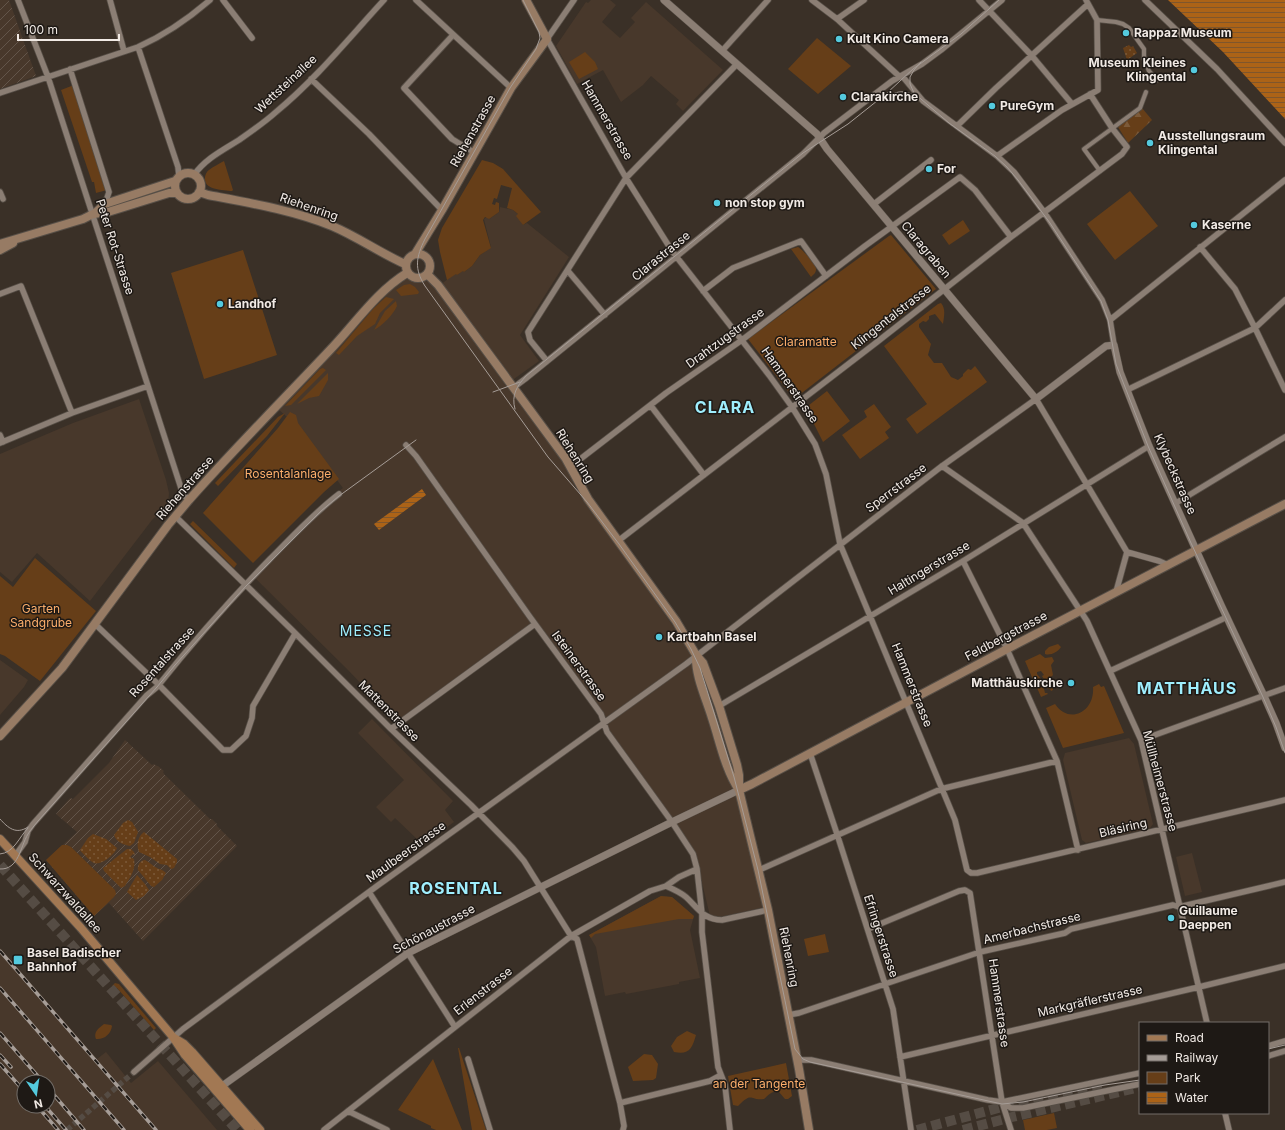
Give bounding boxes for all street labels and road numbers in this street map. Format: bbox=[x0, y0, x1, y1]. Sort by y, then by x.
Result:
street label: Wettsteinallee bbox=[252, 51, 320, 116]
street label: Hammerstrasse bbox=[579, 77, 636, 162]
street label: Riehenstrasse bbox=[447, 92, 499, 169]
street label: Riehenring bbox=[278, 190, 340, 224]
street label: Peter Rot-Strasse bbox=[93, 197, 138, 297]
street label: Claragraben bbox=[898, 218, 955, 281]
street label: Clarastrasse bbox=[628, 227, 693, 284]
street label: Klingentalstrasse bbox=[848, 281, 934, 352]
street label: Drahtzugstrasse bbox=[683, 304, 767, 371]
street label: Hammerstrasse bbox=[759, 344, 822, 426]
street label: Riehenring bbox=[553, 426, 598, 486]
street label: Klybeckstrasse bbox=[1151, 431, 1200, 516]
street label: Riehenstrasse bbox=[153, 453, 217, 523]
street label: Sperrstrasse bbox=[862, 460, 929, 515]
street label: Haltingerstrasse bbox=[885, 537, 972, 598]
street label: Feldbergstrasse bbox=[962, 608, 1049, 664]
street label: Rosentalstrasse bbox=[126, 623, 197, 700]
street label: Isteinerstrasse bbox=[549, 628, 610, 704]
street label: Hammerstrasse bbox=[889, 641, 936, 729]
street label: Mattenstrasse bbox=[356, 677, 423, 744]
street label: Müllheimerstrasse bbox=[1140, 729, 1181, 833]
street label: Bläsiring bbox=[1097, 815, 1148, 840]
street label: Maulbeerstrasse bbox=[363, 818, 448, 885]
street label: Schwarzwaldallee bbox=[25, 849, 105, 936]
street label: Efringerstrasse bbox=[861, 892, 902, 979]
street label: Schönaustrasse bbox=[390, 901, 477, 957]
street label: Amerbachstrasse bbox=[982, 908, 1082, 947]
street label: Riehenring bbox=[776, 926, 803, 988]
street label: Hammerstrasse bbox=[986, 958, 1013, 1048]
street label: Erlenstrasse bbox=[450, 963, 515, 1018]
street label: Markgräflerstrasse bbox=[1036, 981, 1144, 1020]

